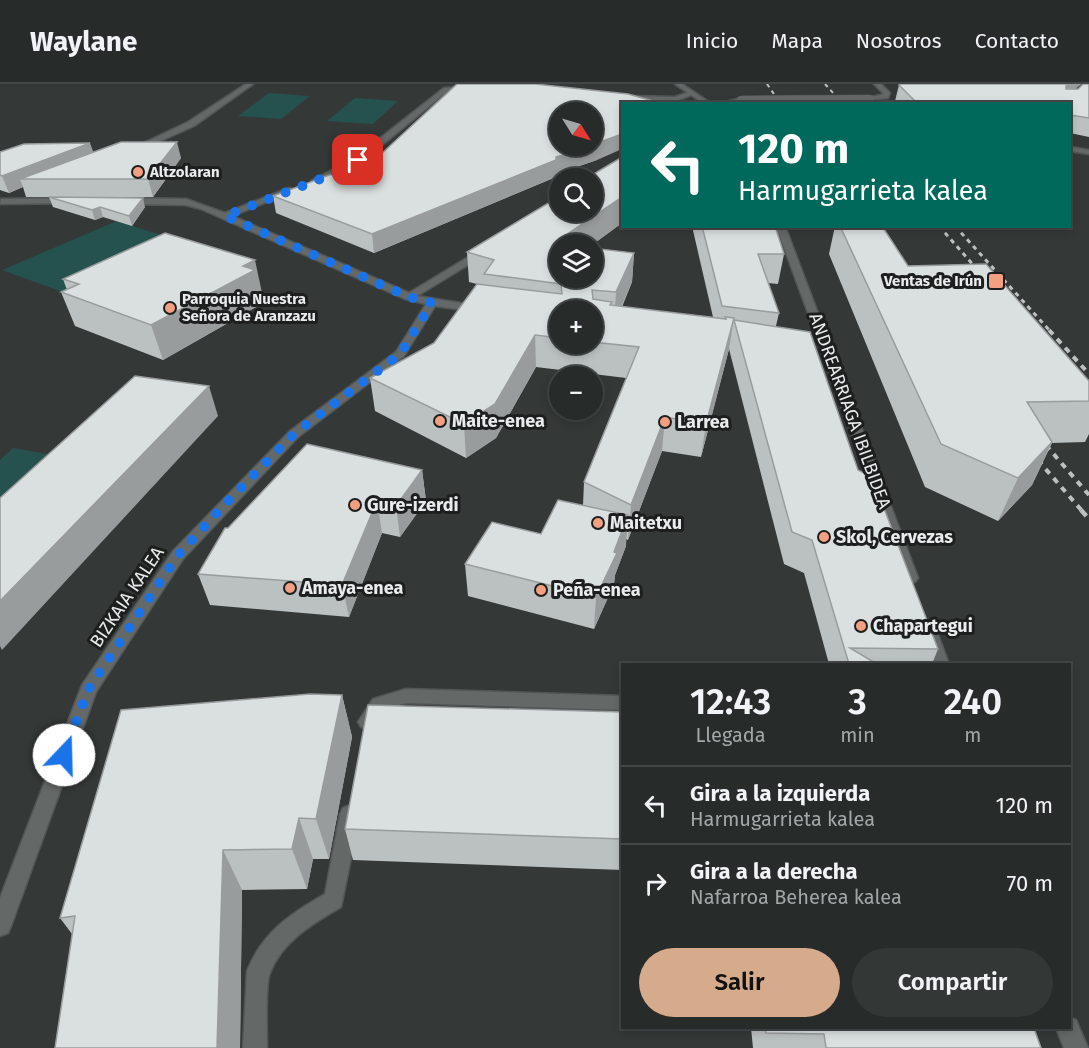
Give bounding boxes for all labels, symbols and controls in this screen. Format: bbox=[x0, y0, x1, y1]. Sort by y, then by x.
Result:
text: Waylane bbox=[30, 25, 137, 58]
text: Inicio bbox=[686, 28, 738, 54]
text: Mapa bbox=[771, 28, 823, 54]
text: Nosotros bbox=[856, 28, 942, 54]
text: Contacto bbox=[975, 28, 1059, 54]
north arrow bbox=[549, 102, 603, 156]
map controls bbox=[549, 102, 603, 420]
text: 120 m bbox=[738, 124, 849, 174]
icon: left bbox=[639, 126, 717, 204]
pin bbox=[332, 134, 383, 185]
icon: arrive bbox=[341, 143, 374, 176]
place label: Altzolaran bbox=[149, 163, 220, 181]
marker: Altzolaran bbox=[131, 165, 145, 179]
button: search bbox=[549, 168, 603, 222]
text: Harmugarrieta kalea bbox=[738, 175, 988, 207]
button: layers bbox=[549, 234, 603, 288]
place label: Ventas de Irún bbox=[883, 272, 982, 290]
marker: Ventas de Irún bbox=[987, 272, 1005, 290]
place label: Parroquia Nuestra Señora de Aranzazu bbox=[182, 290, 316, 325]
button: + bbox=[549, 300, 603, 354]
marker: Parroquia Nuestra Señora de Aranzazu bbox=[163, 301, 177, 315]
street label: ANDREARRIAGA IBILBIDEA bbox=[804, 310, 896, 513]
button: − bbox=[549, 366, 603, 420]
place label: Maite-enea bbox=[452, 410, 545, 432]
place label: Larrea bbox=[677, 411, 730, 433]
marker: Maite-enea bbox=[433, 414, 447, 428]
marker: Larrea bbox=[658, 415, 672, 429]
place label: Gure-izerdi bbox=[367, 494, 459, 516]
marker: Gure-izerdi bbox=[348, 498, 362, 512]
place label: Maitetxu bbox=[610, 512, 682, 534]
marker: Maitetxu bbox=[591, 516, 605, 530]
place label: Skol, Cervezas bbox=[836, 526, 953, 548]
marker: Skol, Cervezas bbox=[817, 530, 831, 544]
street label: BIZKAIA KALEA bbox=[85, 542, 169, 652]
place label: Amaya-enea bbox=[301, 577, 403, 599]
place label: Peña-enea bbox=[553, 579, 641, 601]
marker: Amaya-enea bbox=[283, 581, 297, 595]
marker: Peña-enea bbox=[534, 583, 548, 597]
place label: Chapartegui bbox=[873, 615, 973, 637]
marker: Chapartegui bbox=[854, 619, 868, 633]
text: 12:43 bbox=[690, 680, 771, 724]
text: 3 bbox=[848, 680, 867, 724]
text: 240 bbox=[944, 680, 1002, 724]
position arrow bbox=[32, 723, 96, 787]
text: Llegada bbox=[696, 723, 766, 747]
text: min bbox=[840, 723, 875, 747]
text: m bbox=[964, 723, 981, 747]
text: Gira a la izquierda bbox=[690, 780, 870, 807]
icon: left bbox=[639, 789, 672, 822]
text: 120 m bbox=[996, 792, 1053, 819]
text: Harmugarrieta kalea bbox=[690, 807, 875, 831]
text: Gira a la derecha bbox=[690, 858, 858, 885]
icon: right bbox=[639, 867, 672, 900]
text: 70 m bbox=[1007, 870, 1053, 897]
text: Nafarroa Beherea kalea bbox=[690, 885, 902, 909]
button: Salir bbox=[639, 948, 840, 1017]
button: Compartir bbox=[852, 948, 1053, 1017]

